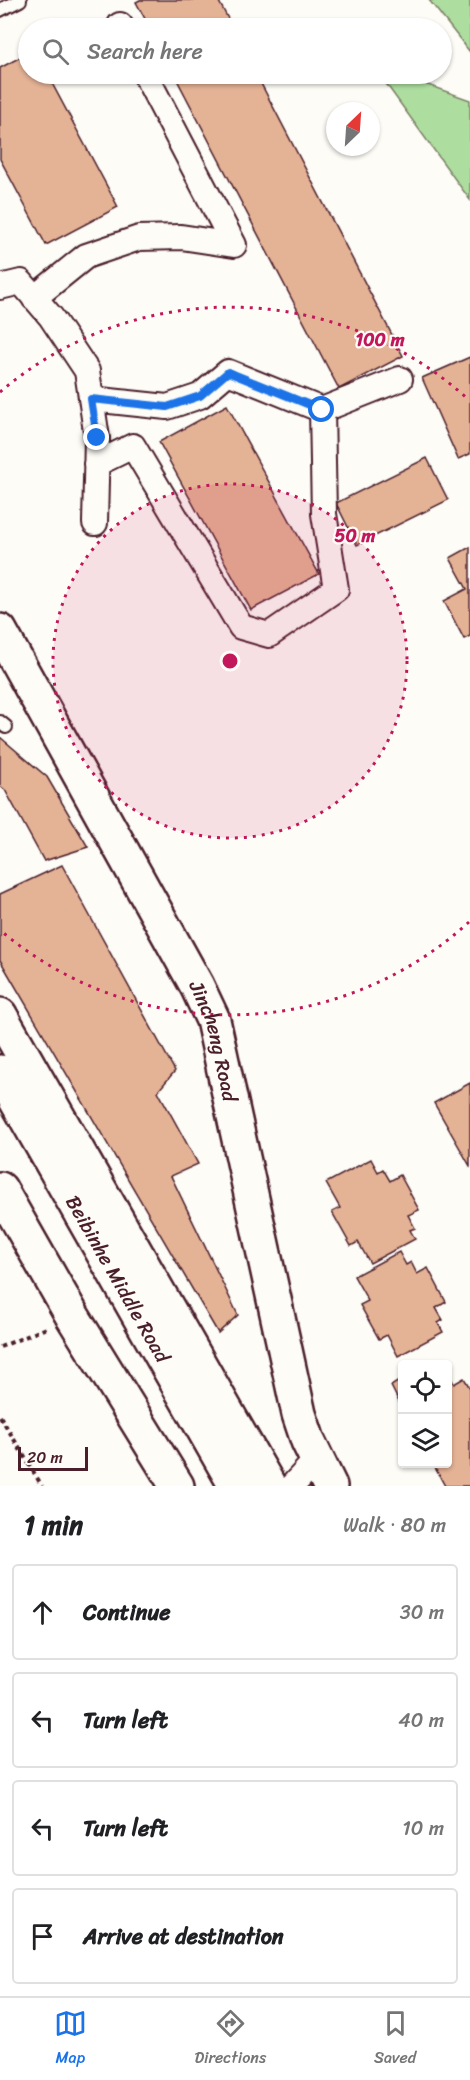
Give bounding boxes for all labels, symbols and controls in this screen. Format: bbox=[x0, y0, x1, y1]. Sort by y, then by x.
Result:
search box bbox=[18, 18, 452, 84]
text: Search here bbox=[87, 32, 203, 71]
icon: search bbox=[39, 35, 72, 68]
north arrow bbox=[326, 102, 380, 156]
text: 100 m bbox=[356, 324, 405, 356]
route start bbox=[308, 396, 334, 422]
route end bbox=[83, 424, 109, 450]
text: 50 m bbox=[335, 520, 376, 552]
centre of rings bbox=[220, 651, 240, 671]
street label: Jincheng Road bbox=[178, 974, 248, 1106]
street label: Beibinhe Middle Road bbox=[56, 1189, 180, 1371]
map controls bbox=[398, 1360, 452, 1468]
button: locate bbox=[398, 1360, 452, 1414]
button: layers bbox=[398, 1414, 452, 1468]
text: 20 m bbox=[27, 1443, 63, 1472]
scale bar bbox=[18, 1444, 88, 1472]
text: 1 min bbox=[24, 1502, 83, 1548]
text: Walk · 80 m bbox=[343, 1508, 446, 1543]
text: Continue bbox=[83, 1593, 171, 1632]
text: 30 m bbox=[400, 1595, 444, 1630]
icon: ahead bbox=[26, 1596, 59, 1629]
text: Turn left bbox=[83, 1701, 168, 1740]
text: 40 m bbox=[398, 1703, 444, 1738]
icon: left bbox=[26, 1704, 59, 1737]
text: Turn left bbox=[83, 1809, 168, 1848]
text: 10 m bbox=[402, 1811, 444, 1846]
icon: left bbox=[26, 1812, 59, 1845]
text: Arrive at destination bbox=[83, 1917, 284, 1956]
icon: arrive bbox=[26, 1920, 59, 1953]
tab: Map bbox=[54, 2007, 87, 2072]
tab: Directions bbox=[195, 2007, 266, 2072]
tab: Saved bbox=[374, 2007, 416, 2072]

